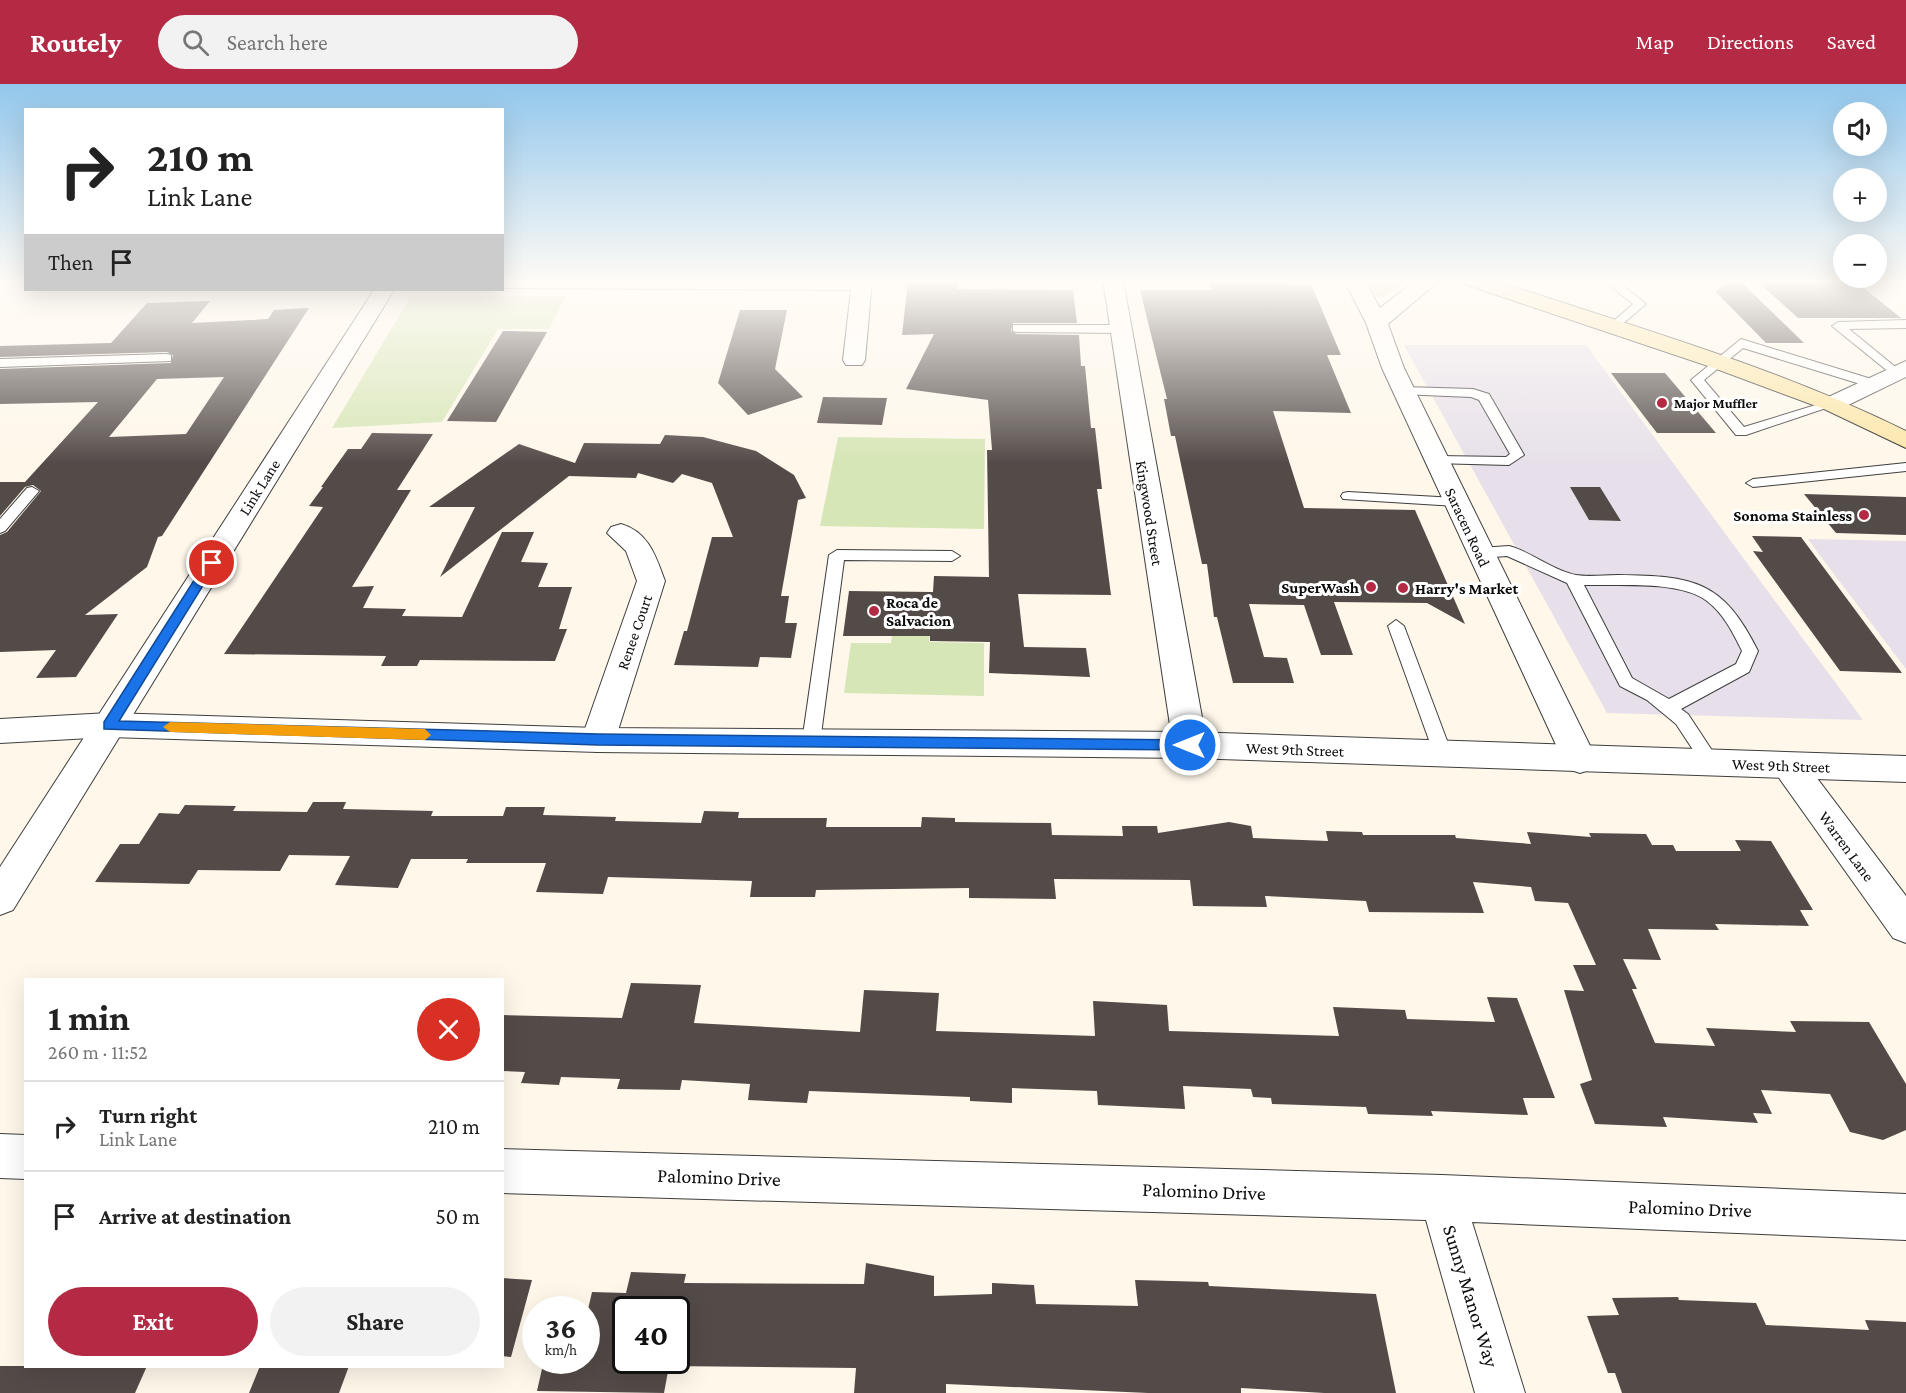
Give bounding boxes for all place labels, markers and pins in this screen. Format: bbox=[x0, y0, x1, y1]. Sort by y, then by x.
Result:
place label: Major Muffler bbox=[1674, 395, 1758, 412]
marker: Major Muffler bbox=[1655, 396, 1669, 410]
place label: Sonoma Stainless bbox=[1733, 507, 1852, 524]
marker: Sonoma Stainless bbox=[1857, 508, 1871, 522]
pin bbox=[186, 537, 237, 588]
place label: SuperWash bbox=[1281, 579, 1359, 596]
marker: SuperWash bbox=[1364, 580, 1378, 594]
place label: Harry's Market bbox=[1415, 580, 1518, 597]
marker: Harry's Market bbox=[1396, 581, 1410, 595]
place label: Roca de Salvacion bbox=[886, 594, 951, 629]
marker: Roca de Salvacion bbox=[867, 604, 881, 618]

